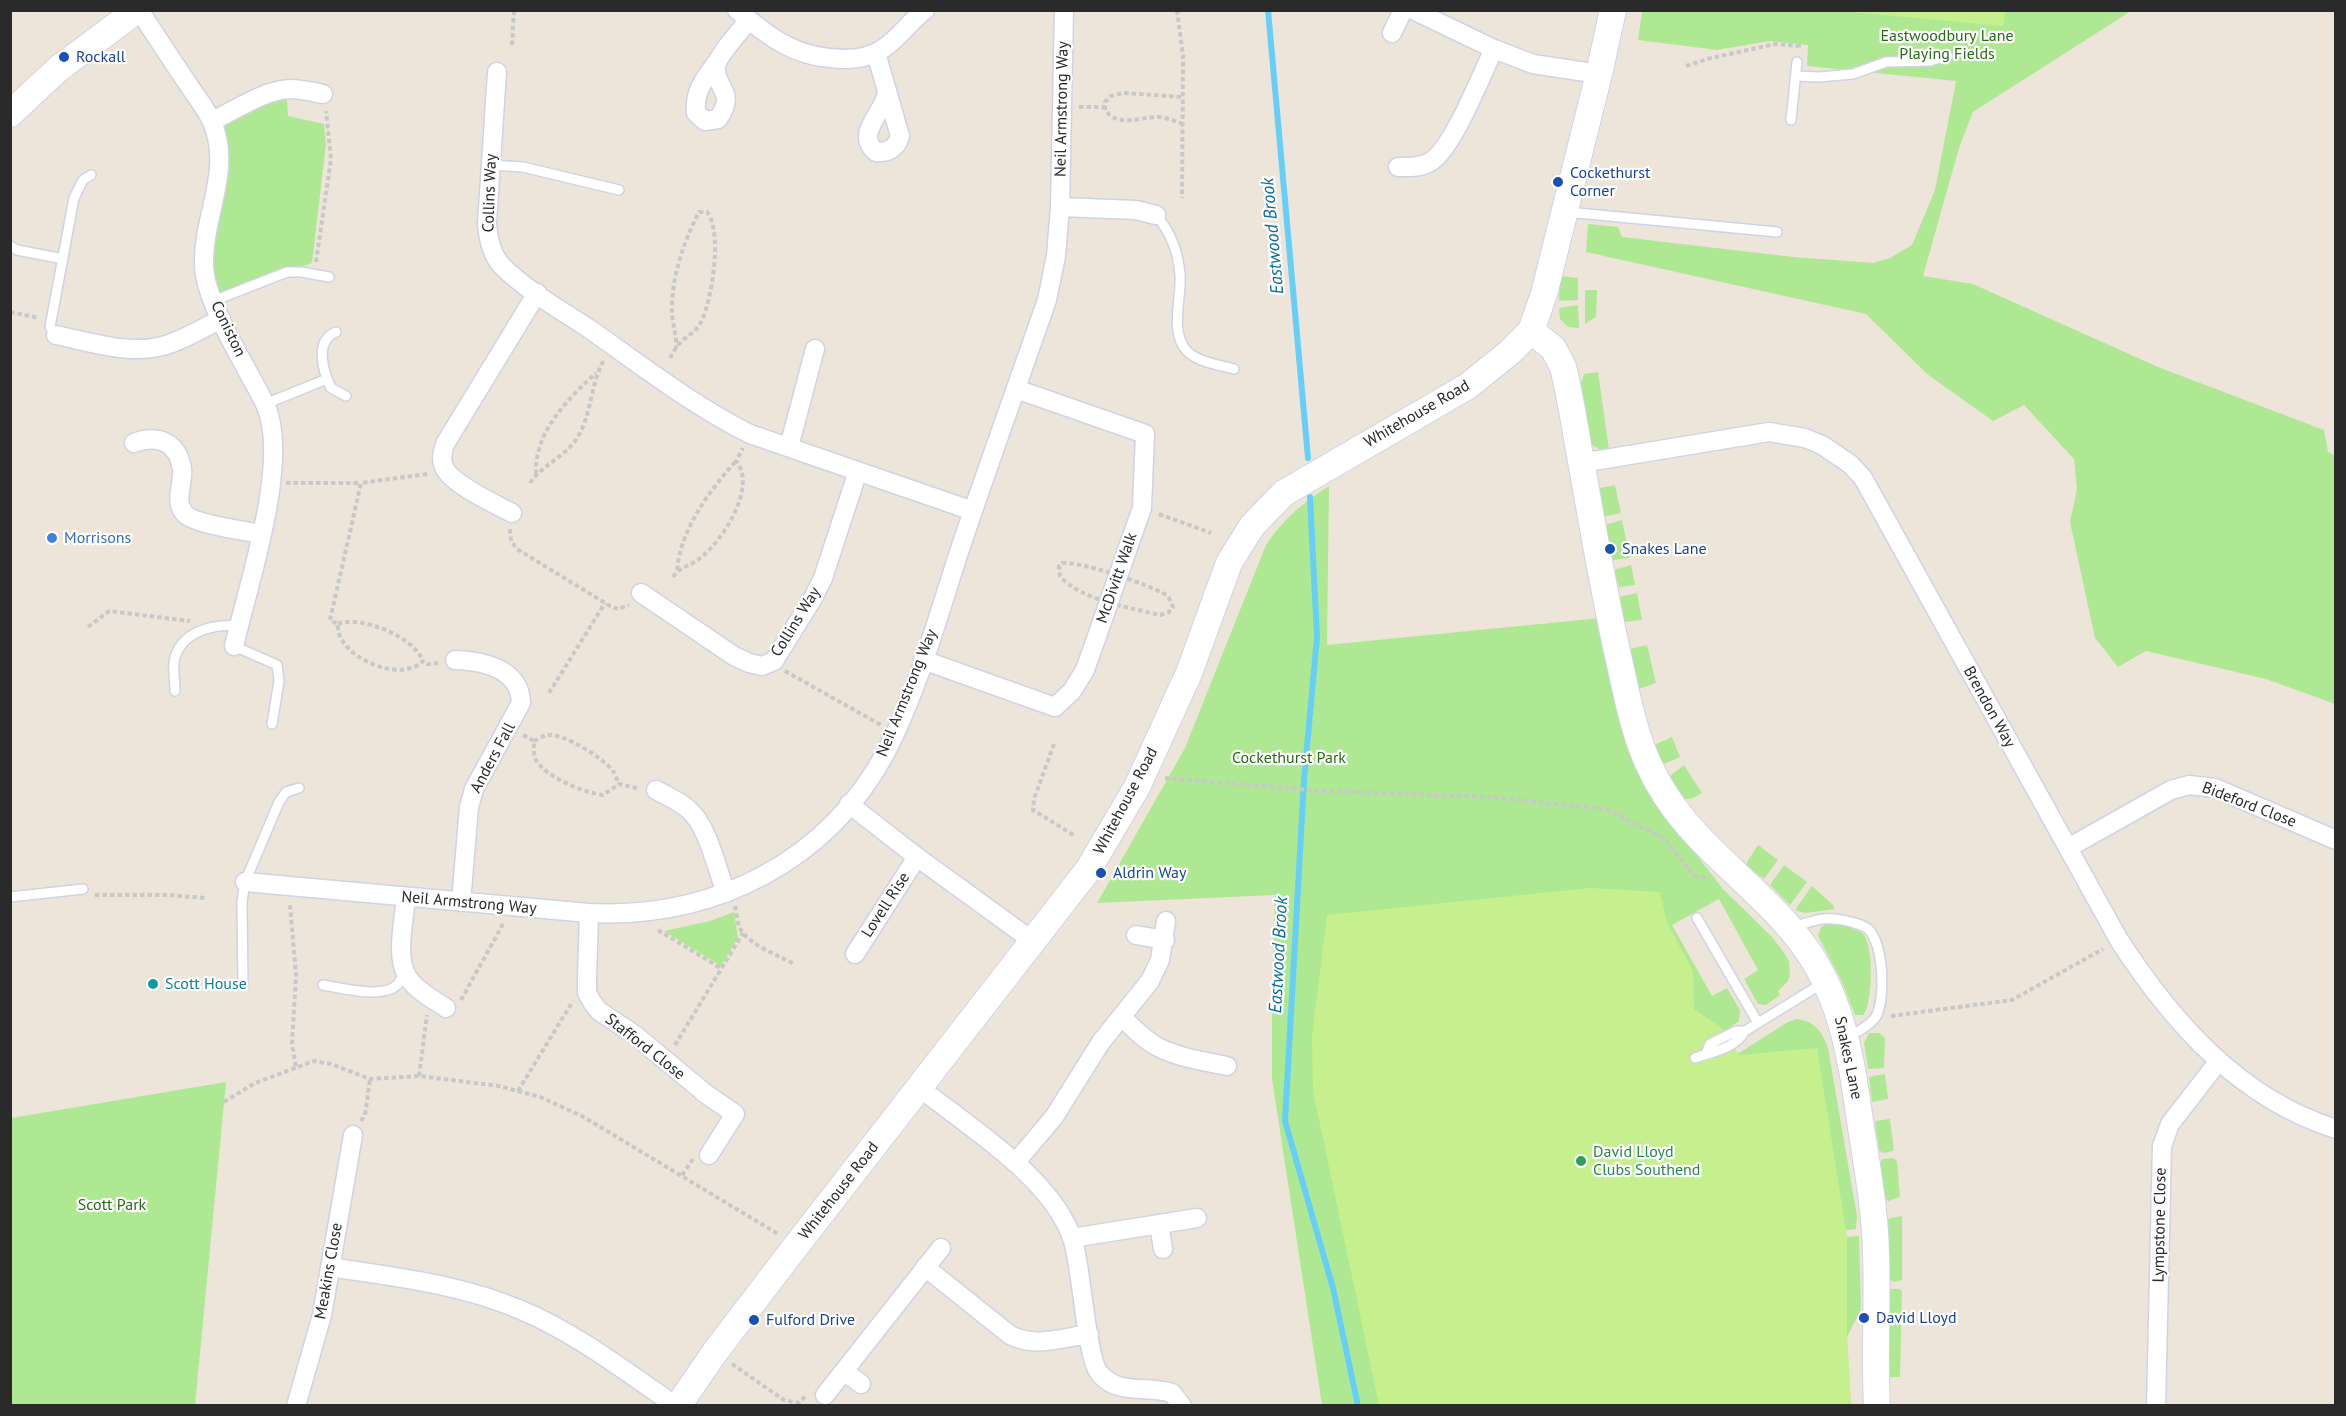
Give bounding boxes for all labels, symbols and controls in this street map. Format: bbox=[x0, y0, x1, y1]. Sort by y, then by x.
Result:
park label: Eastwoodbury Lane Playing Fields bbox=[1880, 26, 2014, 64]
street label: Neil Armstrong Way bbox=[1051, 41, 1073, 177]
place label: Rockall bbox=[76, 47, 125, 67]
marker: Rockall bbox=[57, 50, 71, 64]
street label: Collins Way bbox=[479, 153, 501, 233]
place label: Cockethurst Corner bbox=[1570, 163, 1650, 201]
marker: Cockethurst Corner bbox=[1551, 175, 1565, 189]
water label: Eastwood Brook bbox=[1257, 177, 1289, 295]
street label: Coniston bbox=[206, 298, 250, 360]
street label: Whitehouse Road bbox=[1361, 376, 1473, 452]
place label: Morrisons bbox=[64, 528, 131, 548]
street label: McDivitt Walk bbox=[1093, 530, 1141, 626]
marker: Morrisons bbox=[45, 531, 59, 545]
place label: Snakes Lane bbox=[1622, 539, 1707, 559]
marker: Snakes Lane bbox=[1603, 542, 1617, 556]
street label: Collins Way bbox=[767, 584, 825, 660]
street label: Neil Armstrong Way bbox=[873, 626, 941, 760]
street label: Brendon Way bbox=[1959, 663, 2019, 751]
street label: Anders Fall bbox=[466, 720, 520, 796]
street label: Whitehouse Road bbox=[1090, 744, 1162, 858]
park label: Cockethurst Park bbox=[1232, 748, 1346, 768]
street label: Bideford Close bbox=[2199, 778, 2299, 832]
place label: Aldrin Way bbox=[1113, 863, 1186, 883]
marker: Aldrin Way bbox=[1094, 866, 1108, 880]
street label: Lovell Rise bbox=[858, 869, 914, 941]
street label: Neil Armstrong Way bbox=[401, 888, 537, 918]
water label: Eastwood Brook bbox=[1265, 896, 1293, 1014]
place label: Scott House bbox=[165, 974, 247, 994]
marker: Scott House bbox=[146, 977, 160, 991]
street label: Stafford Close bbox=[601, 1010, 689, 1084]
street label: Snakes Lane bbox=[1830, 1015, 1866, 1101]
street label: Whitehouse Road bbox=[795, 1138, 883, 1244]
place label: David Lloyd Clubs Southend bbox=[1593, 1142, 1700, 1180]
marker: David Lloyd Clubs Southend bbox=[1574, 1154, 1588, 1168]
street label: Lympstone Close bbox=[2149, 1167, 2171, 1283]
park label: Scott Park bbox=[78, 1195, 146, 1215]
street label: Meakins Close bbox=[311, 1221, 347, 1321]
place label: David Lloyd bbox=[1876, 1308, 1957, 1328]
place label: Fulford Drive bbox=[766, 1310, 855, 1330]
marker: David Lloyd bbox=[1857, 1311, 1871, 1325]
marker: Fulford Drive bbox=[747, 1313, 761, 1327]

